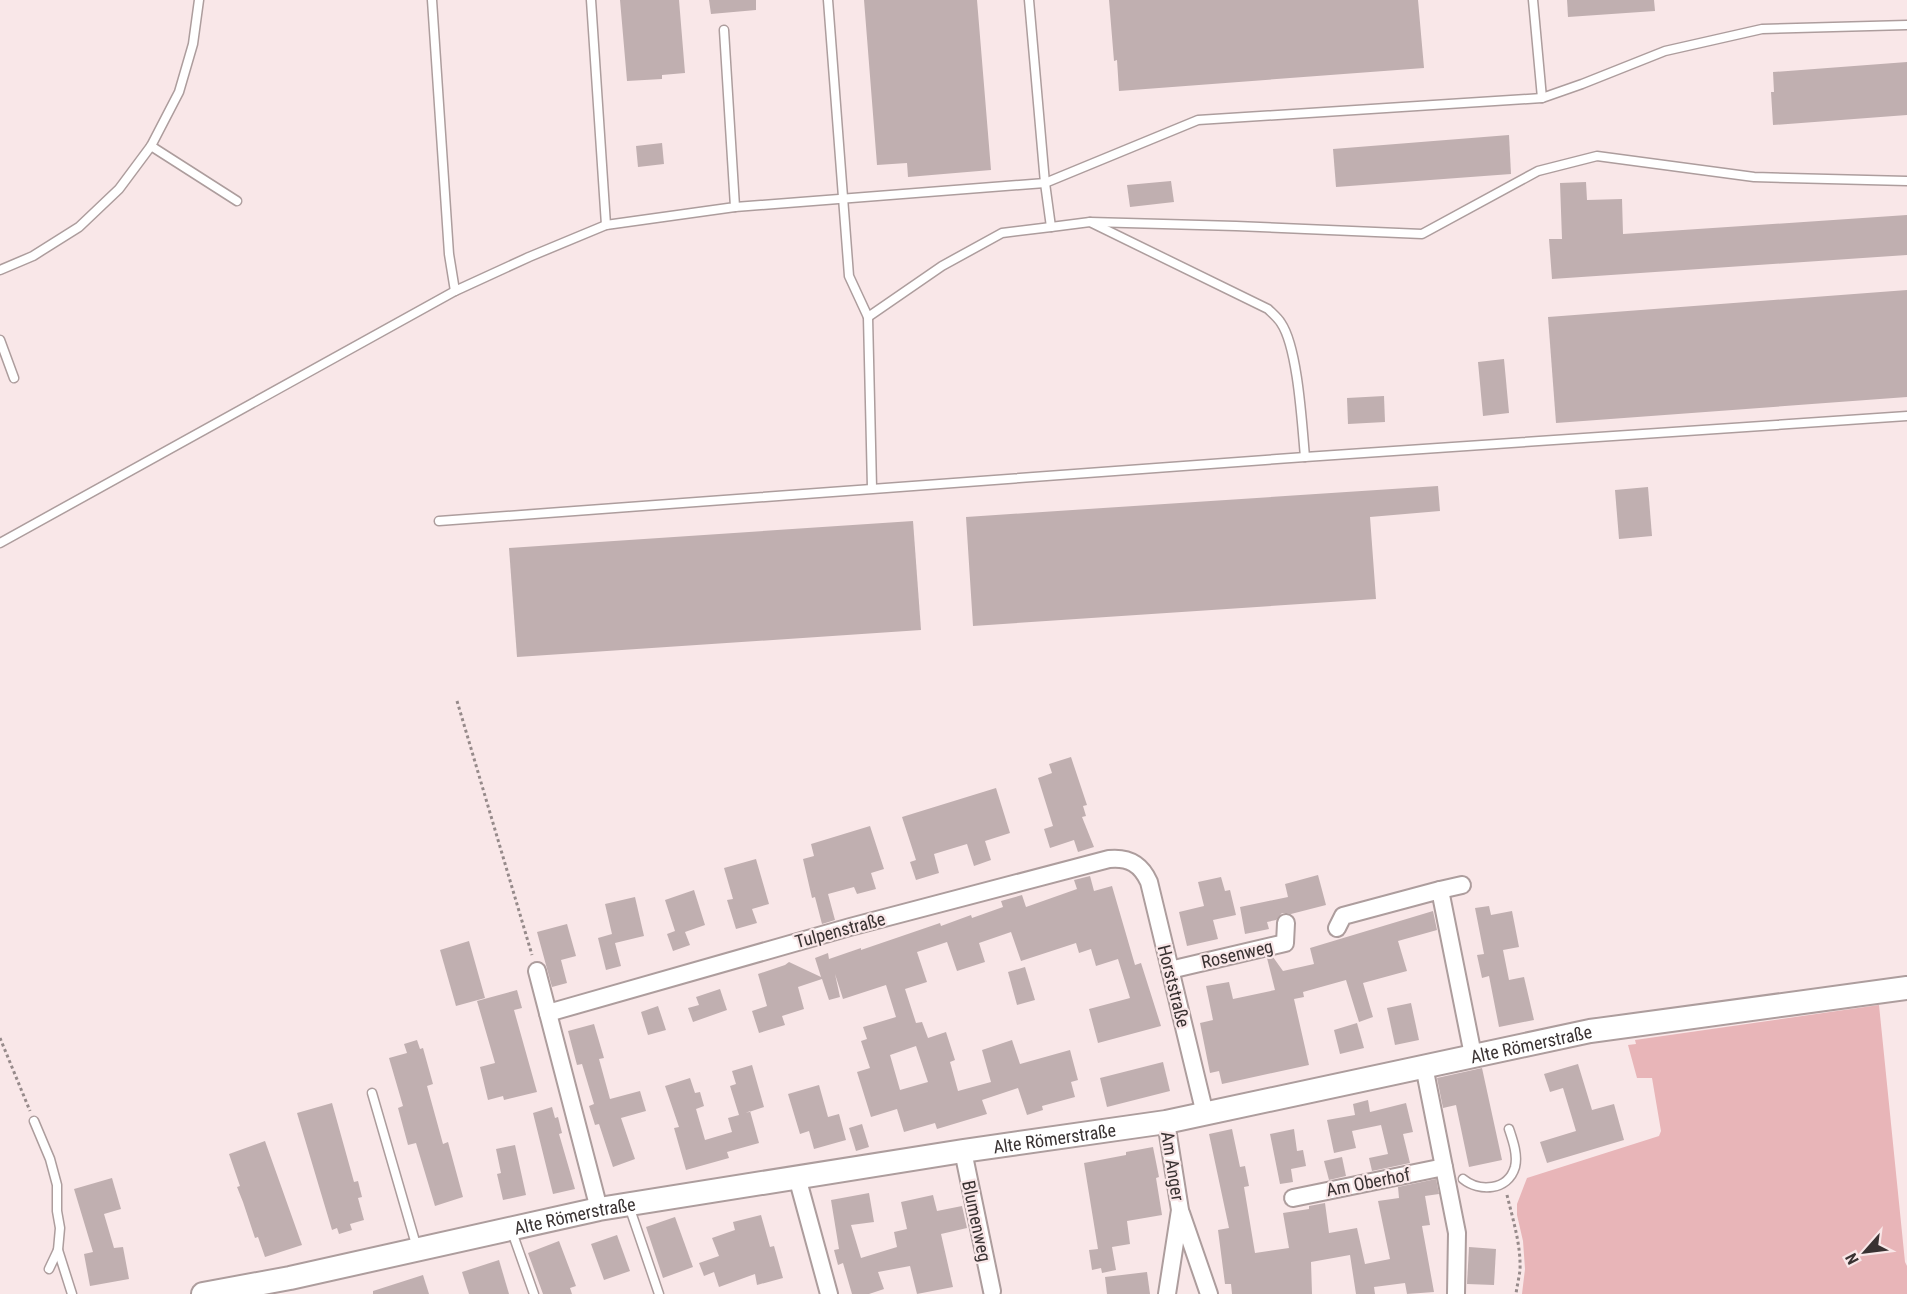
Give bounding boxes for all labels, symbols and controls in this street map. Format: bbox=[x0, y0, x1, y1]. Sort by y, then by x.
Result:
street label: Tulpenstraße bbox=[793, 908, 887, 952]
street label: Rosenweg bbox=[1199, 936, 1275, 972]
street label: Horststraße bbox=[1154, 943, 1194, 1029]
street label: Alte Römerstraße bbox=[1468, 1020, 1594, 1067]
street label: Alte Römerstraße bbox=[992, 1119, 1117, 1157]
street label: Am Anger bbox=[1157, 1130, 1189, 1203]
street label: Am Oberhof bbox=[1324, 1164, 1412, 1200]
street label: Blumenweg bbox=[958, 1179, 996, 1263]
street label: Alte Römerstraße bbox=[512, 1193, 637, 1238]
north arrow bbox=[1835, 1222, 1895, 1282]
text: N bbox=[1842, 1250, 1863, 1268]

